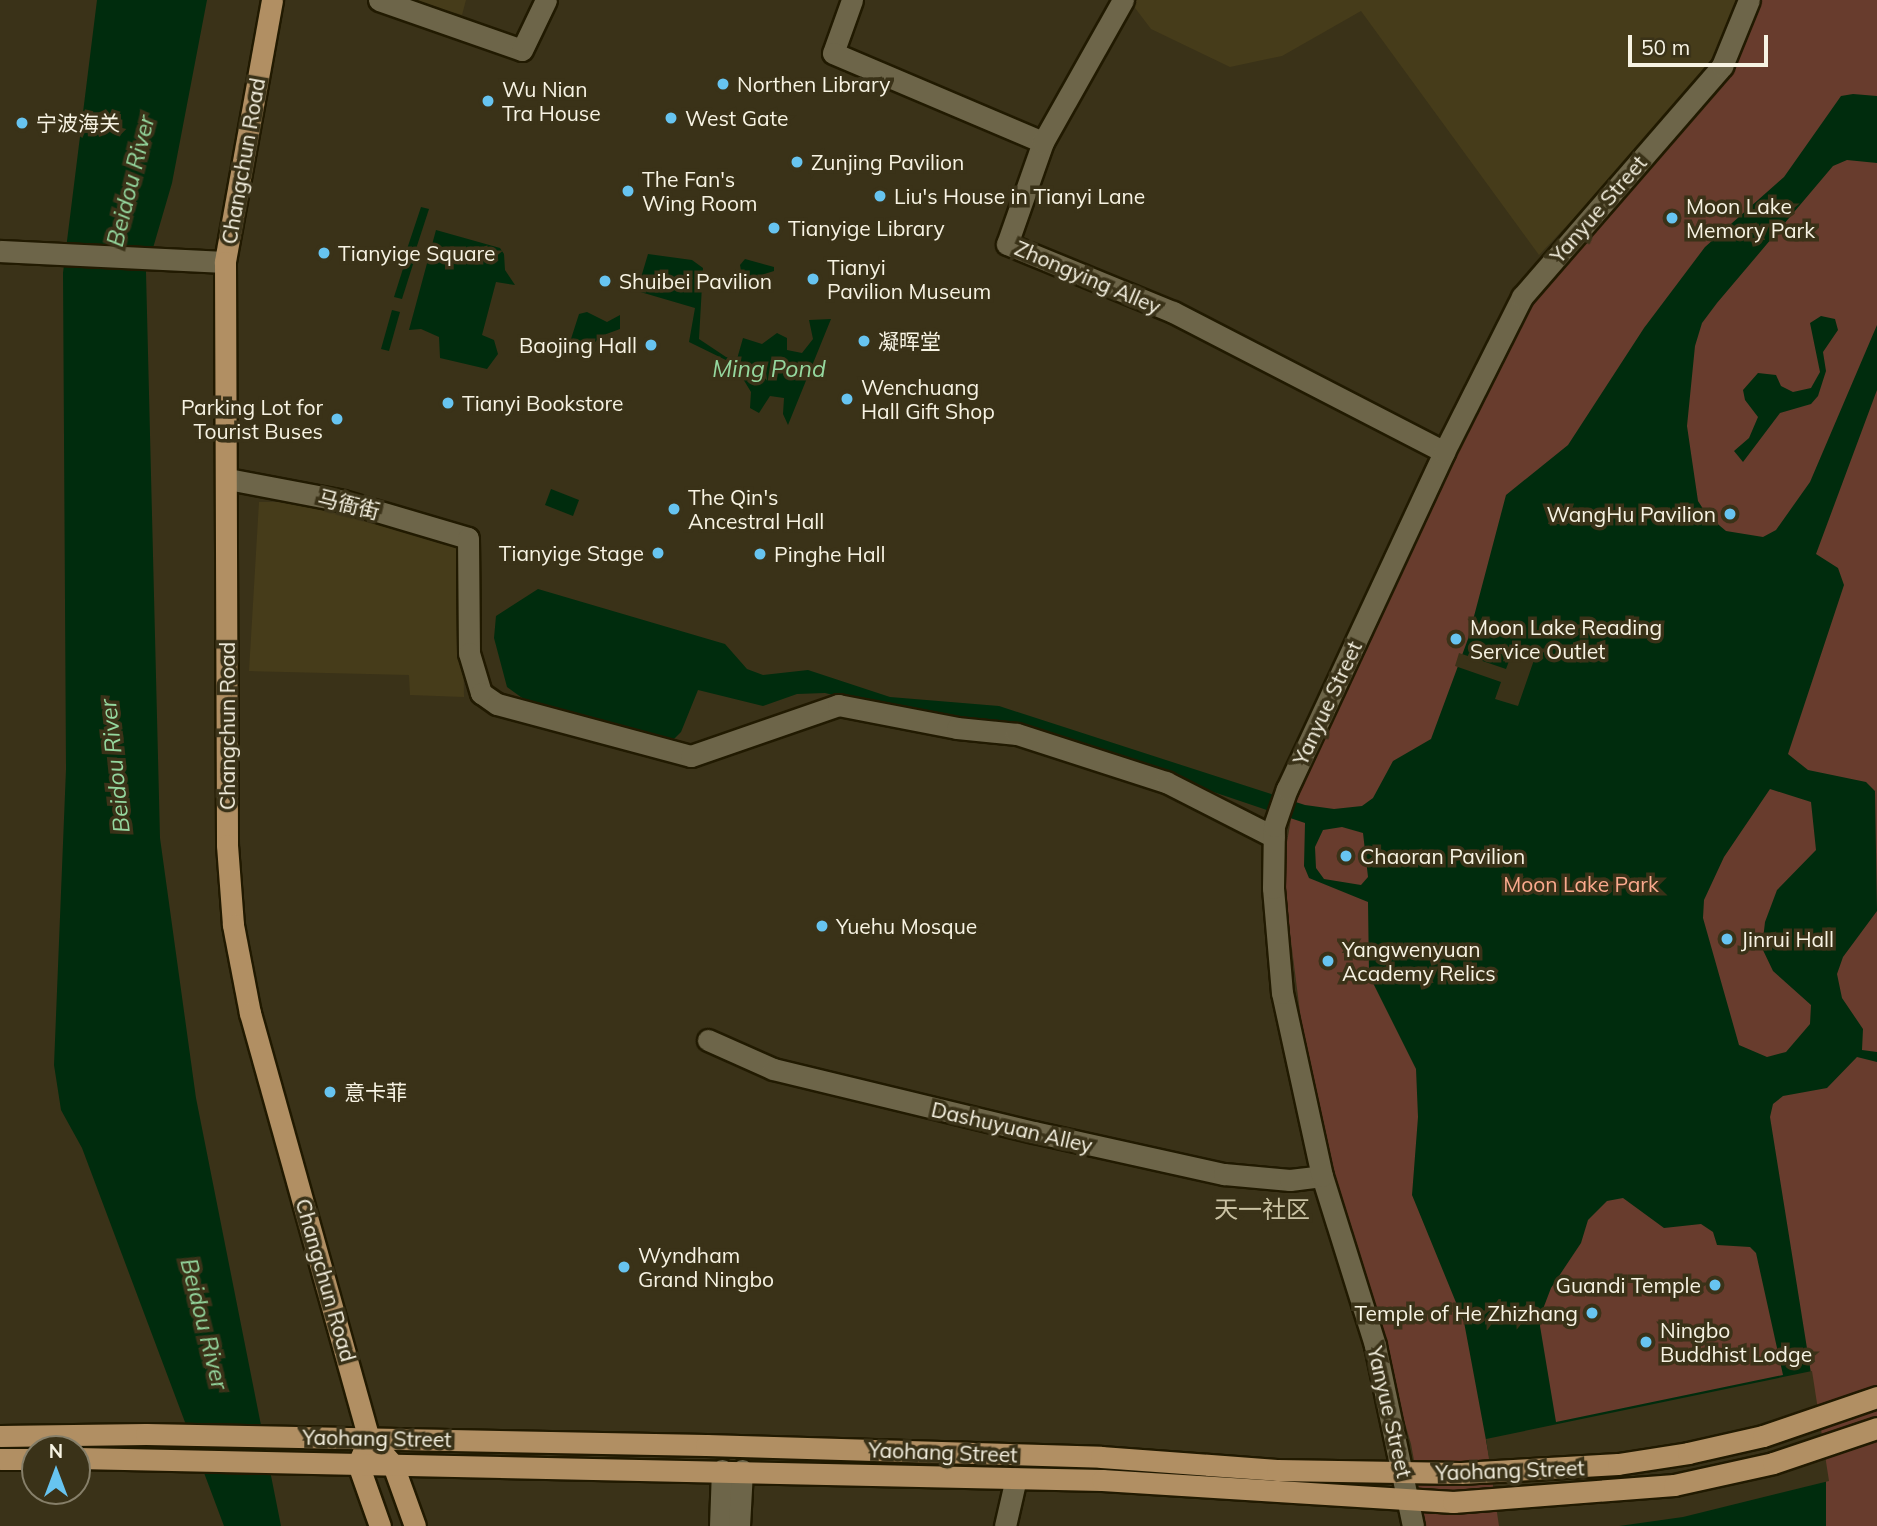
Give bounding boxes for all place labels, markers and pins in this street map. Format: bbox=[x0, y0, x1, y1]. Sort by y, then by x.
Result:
place label: Northen Library bbox=[737, 71, 890, 97]
place label: Wu Nian Tra House bbox=[502, 76, 601, 126]
marker: Northen Library bbox=[715, 76, 731, 92]
marker: Wu Nian Tra House bbox=[480, 93, 496, 109]
place label: West Gate bbox=[685, 105, 788, 131]
place label: 宁波海关 bbox=[36, 110, 120, 136]
marker: West Gate bbox=[663, 110, 679, 126]
marker: 宁波海关 bbox=[14, 115, 30, 131]
place label: Zunjing Pavilion bbox=[811, 149, 964, 175]
marker: Zunjing Pavilion bbox=[789, 154, 805, 170]
place label: The Fan's Wing Room bbox=[642, 166, 758, 216]
marker: The Fan's Wing Room bbox=[620, 183, 636, 199]
place label: Liu's House in Tianyi Lane bbox=[894, 183, 1145, 209]
marker: Liu's House in Tianyi Lane bbox=[872, 188, 888, 204]
place label: Moon Lake Memory Park bbox=[1686, 193, 1815, 243]
marker: Moon Lake Memory Park bbox=[1664, 210, 1680, 226]
place label: Tianyige Library bbox=[788, 215, 945, 241]
marker: Tianyige Library bbox=[766, 220, 782, 236]
place label: Tianyige Square bbox=[338, 240, 496, 266]
marker: Tianyige Square bbox=[316, 245, 332, 261]
place label: Tianyi Pavilion Museum bbox=[827, 254, 991, 304]
place label: Shuibei Pavilion bbox=[619, 268, 772, 294]
marker: Tianyi Pavilion Museum bbox=[805, 271, 821, 287]
marker: Shuibei Pavilion bbox=[597, 273, 613, 289]
place label: 凝晖堂 bbox=[878, 328, 941, 354]
place label: Baojing Hall bbox=[519, 332, 637, 358]
marker: 凝晖堂 bbox=[856, 333, 872, 349]
marker: Baojing Hall bbox=[643, 337, 659, 353]
place label: Wenchuang Hall Gift Shop bbox=[861, 374, 995, 424]
place label: Tianyi Bookstore bbox=[462, 390, 623, 416]
marker: Wenchuang Hall Gift Shop bbox=[839, 391, 855, 407]
place label: Parking Lot for Tourist Buses bbox=[181, 394, 323, 444]
marker: Tianyi Bookstore bbox=[440, 395, 456, 411]
marker: Parking Lot for Tourist Buses bbox=[329, 411, 345, 427]
place label: The Qin's Ancestral Hall bbox=[688, 484, 824, 534]
marker: The Qin's Ancestral Hall bbox=[666, 501, 682, 517]
place label: WangHu Pavilion bbox=[1546, 501, 1716, 527]
marker: WangHu Pavilion bbox=[1722, 506, 1738, 522]
place label: Tianyige Stage bbox=[499, 540, 644, 566]
place label: Pinghe Hall bbox=[774, 541, 886, 567]
marker: Tianyige Stage bbox=[650, 545, 666, 561]
marker: Pinghe Hall bbox=[752, 546, 768, 562]
place label: Moon Lake Reading Service Outlet bbox=[1470, 614, 1662, 664]
marker: Moon Lake Reading Service Outlet bbox=[1448, 631, 1464, 647]
place label: Chaoran Pavilion bbox=[1360, 843, 1525, 869]
marker: Chaoran Pavilion bbox=[1338, 848, 1354, 864]
place label: Yuehu Mosque bbox=[836, 913, 977, 939]
marker: Yuehu Mosque bbox=[814, 918, 830, 934]
place label: Jinrui Hall bbox=[1741, 926, 1834, 952]
marker: Jinrui Hall bbox=[1719, 931, 1735, 947]
place label: Yangwenyuan Academy Relics bbox=[1342, 936, 1496, 986]
marker: Yangwenyuan Academy Relics bbox=[1320, 953, 1336, 969]
place label: 意卡菲 bbox=[344, 1079, 407, 1105]
marker: 意卡菲 bbox=[322, 1084, 338, 1100]
place label: Wyndham Grand Ningbo bbox=[638, 1242, 774, 1292]
marker: Wyndham Grand Ningbo bbox=[616, 1259, 632, 1275]
place label: Guandi Temple bbox=[1556, 1272, 1701, 1298]
marker: Guandi Temple bbox=[1707, 1277, 1723, 1293]
place label: Temple of He Zhizhang bbox=[1355, 1300, 1578, 1326]
marker: Temple of He Zhizhang bbox=[1584, 1305, 1600, 1321]
place label: Ningbo Buddhist Lodge bbox=[1660, 1317, 1812, 1367]
marker: Ningbo Buddhist Lodge bbox=[1638, 1334, 1654, 1350]

